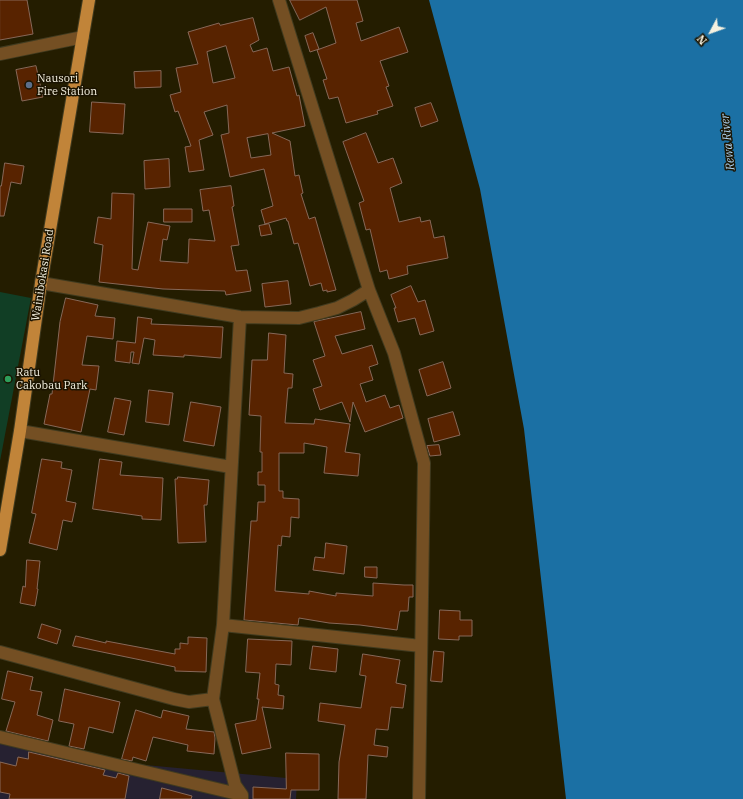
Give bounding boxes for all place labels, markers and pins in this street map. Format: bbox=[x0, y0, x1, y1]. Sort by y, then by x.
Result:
place label: Nausori Fire Station bbox=[37, 72, 97, 98]
marker: Nausori Fire Station bbox=[24, 80, 34, 90]
place label: Ratu Cakobau Park bbox=[16, 366, 88, 392]
marker: Ratu Cakobau Park bbox=[3, 374, 13, 384]

